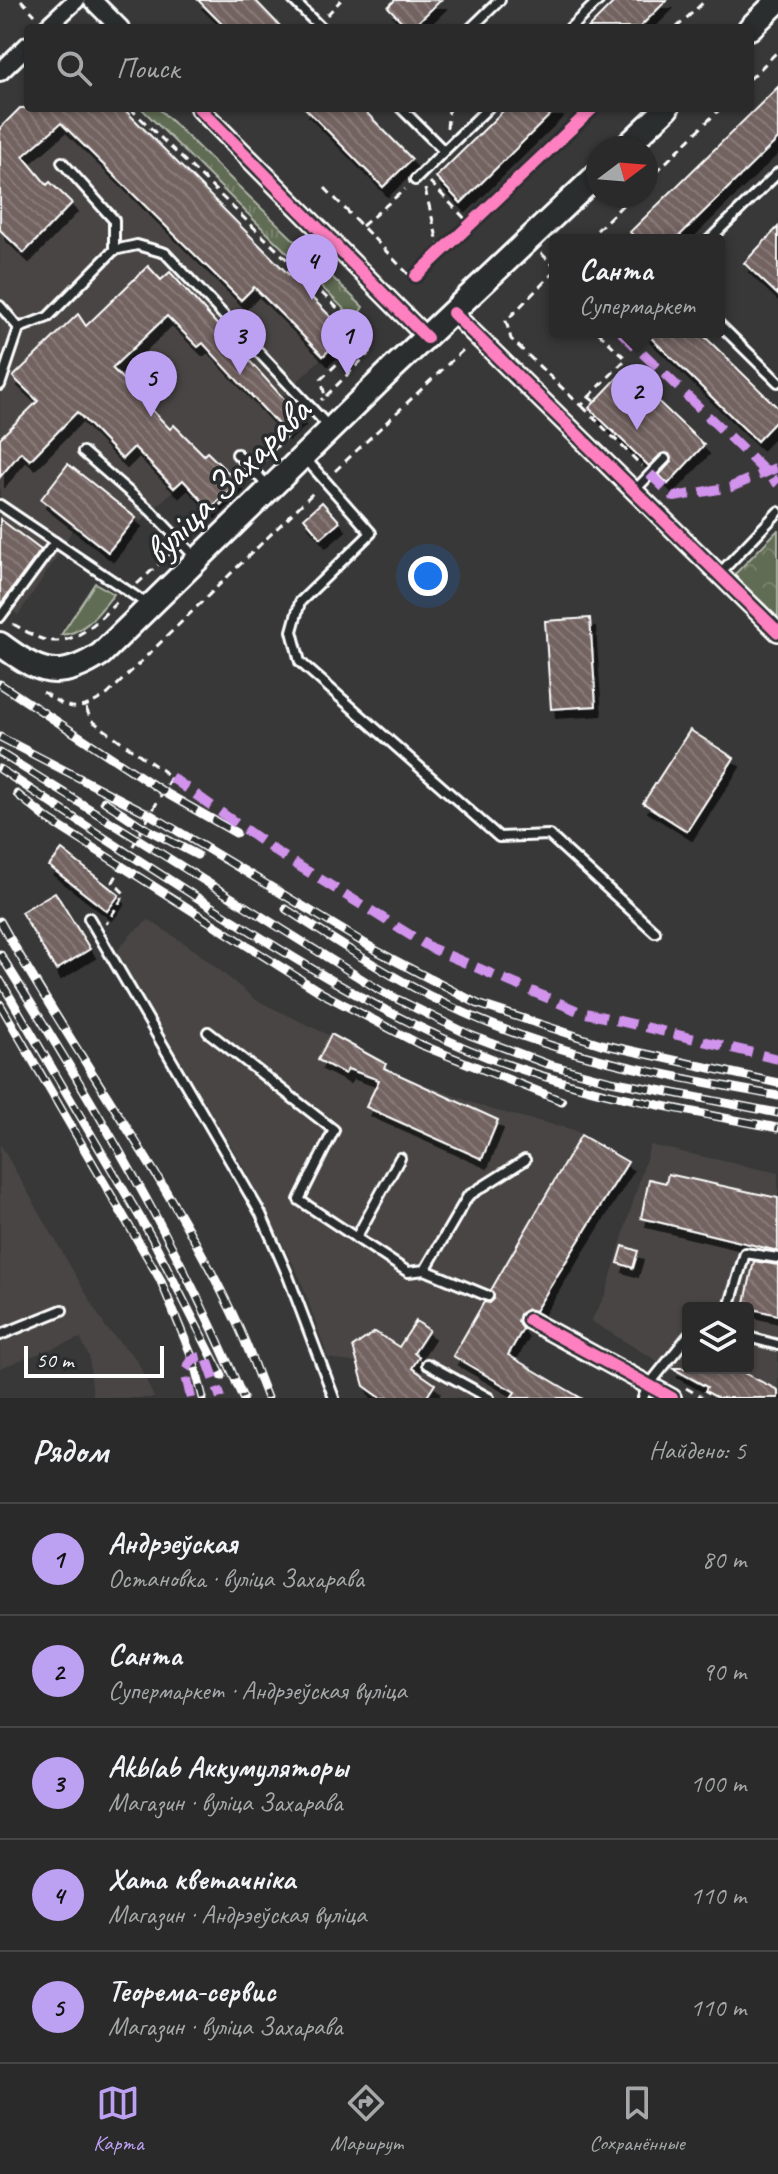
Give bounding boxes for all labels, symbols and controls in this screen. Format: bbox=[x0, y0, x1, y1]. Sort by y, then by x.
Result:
search box bbox=[24, 24, 754, 112]
icon: search bbox=[52, 46, 96, 90]
text: Поиск bbox=[116, 49, 179, 87]
north arrow bbox=[586, 136, 658, 208]
pin: 4 bbox=[286, 234, 338, 300]
popup bbox=[549, 234, 725, 338]
text: Санта bbox=[579, 251, 653, 289]
text: Супермаркет bbox=[579, 289, 695, 322]
pin: 3 bbox=[214, 309, 266, 375]
pin: 1 bbox=[321, 309, 373, 375]
pin: 5 bbox=[125, 351, 177, 417]
pin: 2 bbox=[611, 364, 663, 430]
street label: вуліца Захарава bbox=[133, 384, 324, 575]
your location bbox=[408, 556, 448, 596]
map controls bbox=[682, 1302, 754, 1374]
button: layers bbox=[682, 1302, 754, 1374]
scale bar bbox=[24, 1342, 164, 1378]
text: 50 m bbox=[36, 1346, 73, 1374]
text: Рядом bbox=[32, 1429, 108, 1472]
text: Найдено: 5 bbox=[649, 1434, 746, 1467]
text: Андрэеўская bbox=[108, 1524, 237, 1562]
text: 1 bbox=[52, 1543, 64, 1576]
text: 80 m bbox=[702, 1543, 746, 1576]
text: Остановка · вуліца Захарава bbox=[108, 1562, 364, 1595]
text: Санта bbox=[108, 1636, 182, 1674]
text: 2 bbox=[52, 1655, 64, 1688]
text: 90 m bbox=[702, 1655, 746, 1688]
text: Супермаркет · Андрэеўская вуліца bbox=[108, 1674, 407, 1707]
text: Akblab Аккумуляторы bbox=[108, 1748, 348, 1786]
text: 3 bbox=[52, 1767, 64, 1800]
text: 100 m bbox=[690, 1767, 746, 1800]
text: Магазин · вуліца Захарава bbox=[108, 1786, 342, 1819]
text: Хата кветачніка bbox=[108, 1860, 295, 1898]
text: 4 bbox=[52, 1879, 64, 1912]
text: 110 m bbox=[690, 1879, 746, 1912]
text: Магазин · Андрэеўская вуліца bbox=[108, 1898, 366, 1931]
text: Теорема-сервис bbox=[108, 1972, 275, 2010]
text: 5 bbox=[52, 1991, 64, 2024]
text: 110 m bbox=[690, 1991, 746, 2024]
text: Магазин · вуліца Захарава bbox=[108, 2010, 342, 2043]
tab: Карта bbox=[93, 2081, 144, 2157]
tab: Маршрут bbox=[330, 2081, 403, 2157]
tab: Сохранённые bbox=[589, 2081, 685, 2157]

